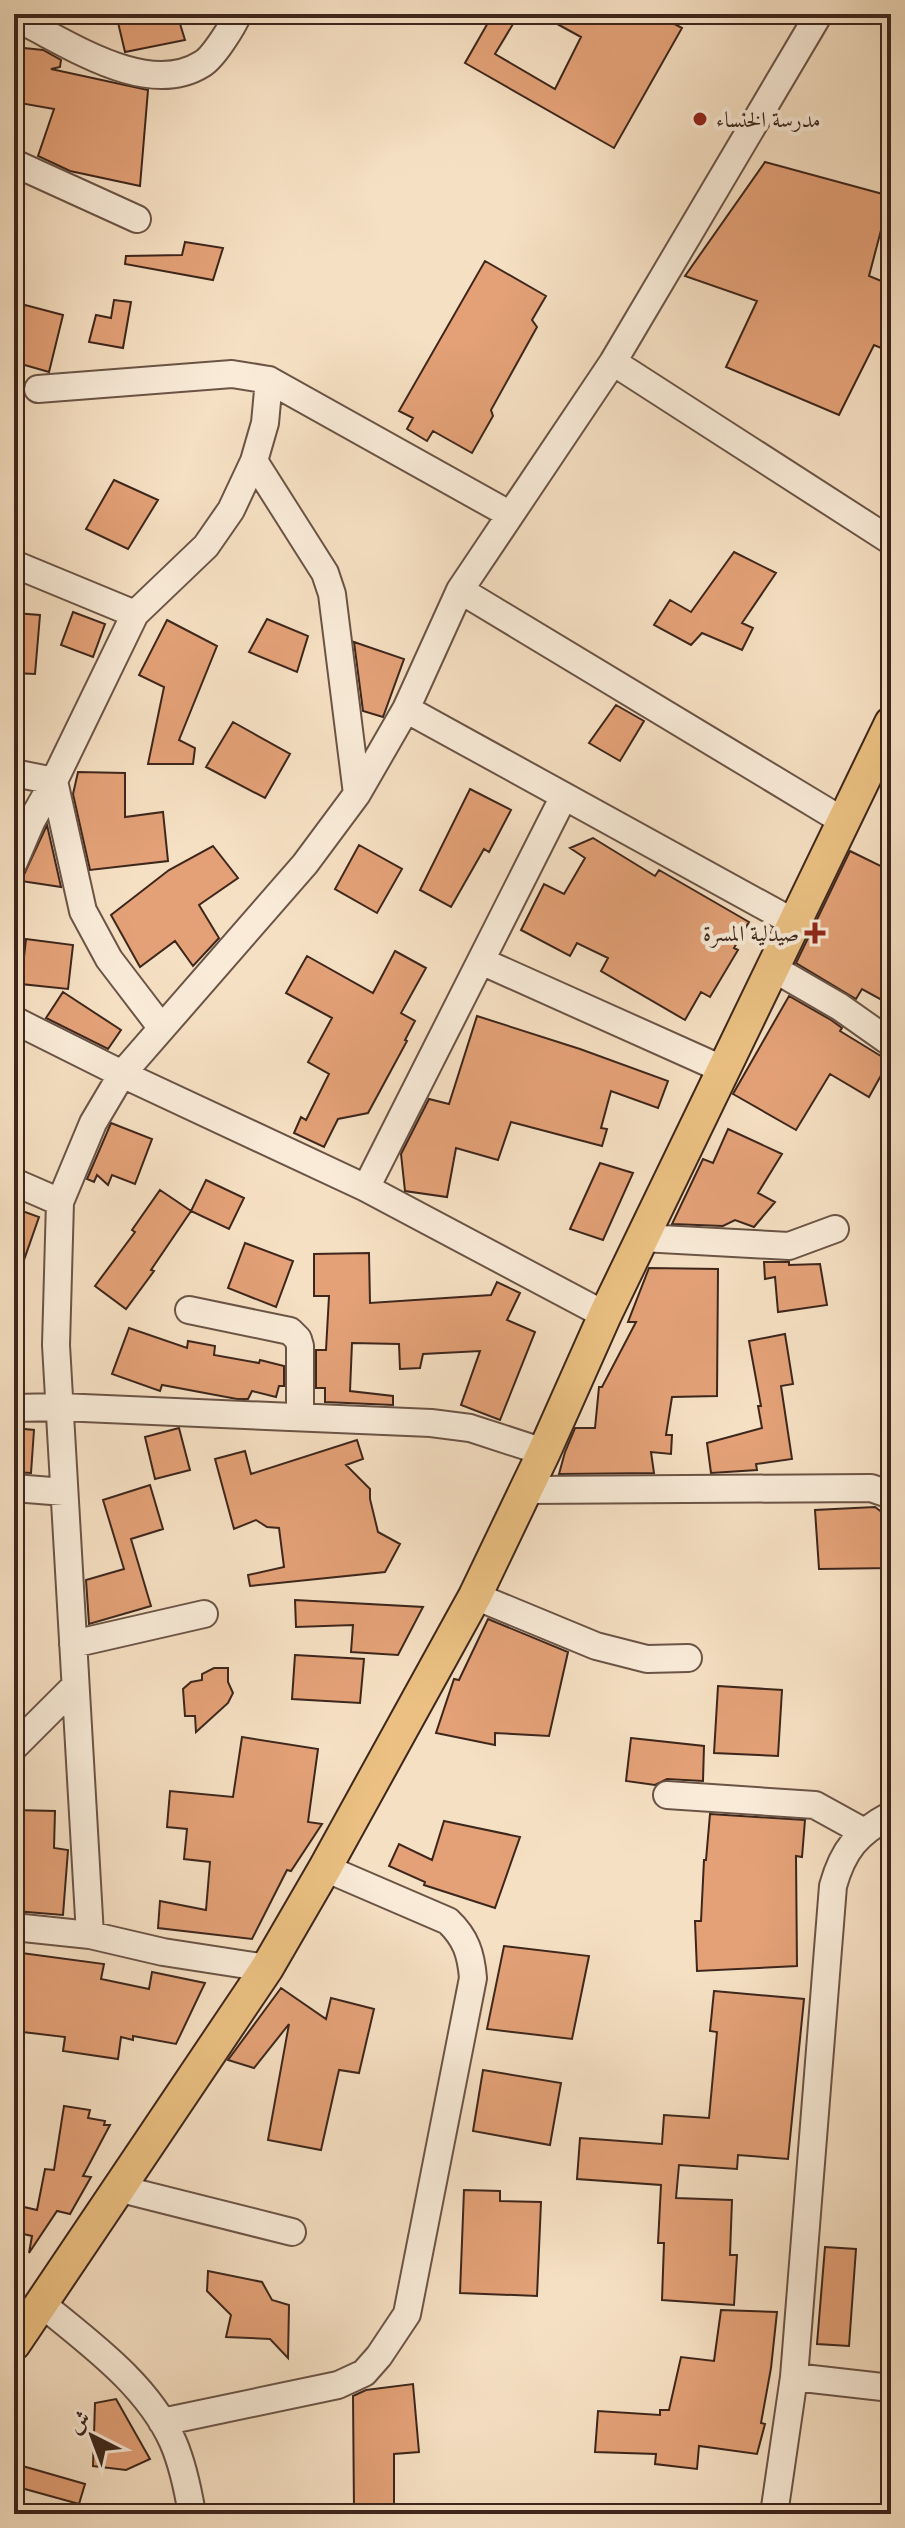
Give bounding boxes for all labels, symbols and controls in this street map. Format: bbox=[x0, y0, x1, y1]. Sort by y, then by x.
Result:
marker: مدرسة الخنساء bbox=[691, 110, 709, 128]
place label: مدرسة الخنساء bbox=[716, 110, 821, 133]
place label: صيدلية المسرة bbox=[703, 924, 799, 948]
marker: صيدلية المسرة bbox=[806, 924, 824, 942]
north arrow bbox=[52, 2396, 132, 2476]
text: ش bbox=[64, 2407, 95, 2438]

